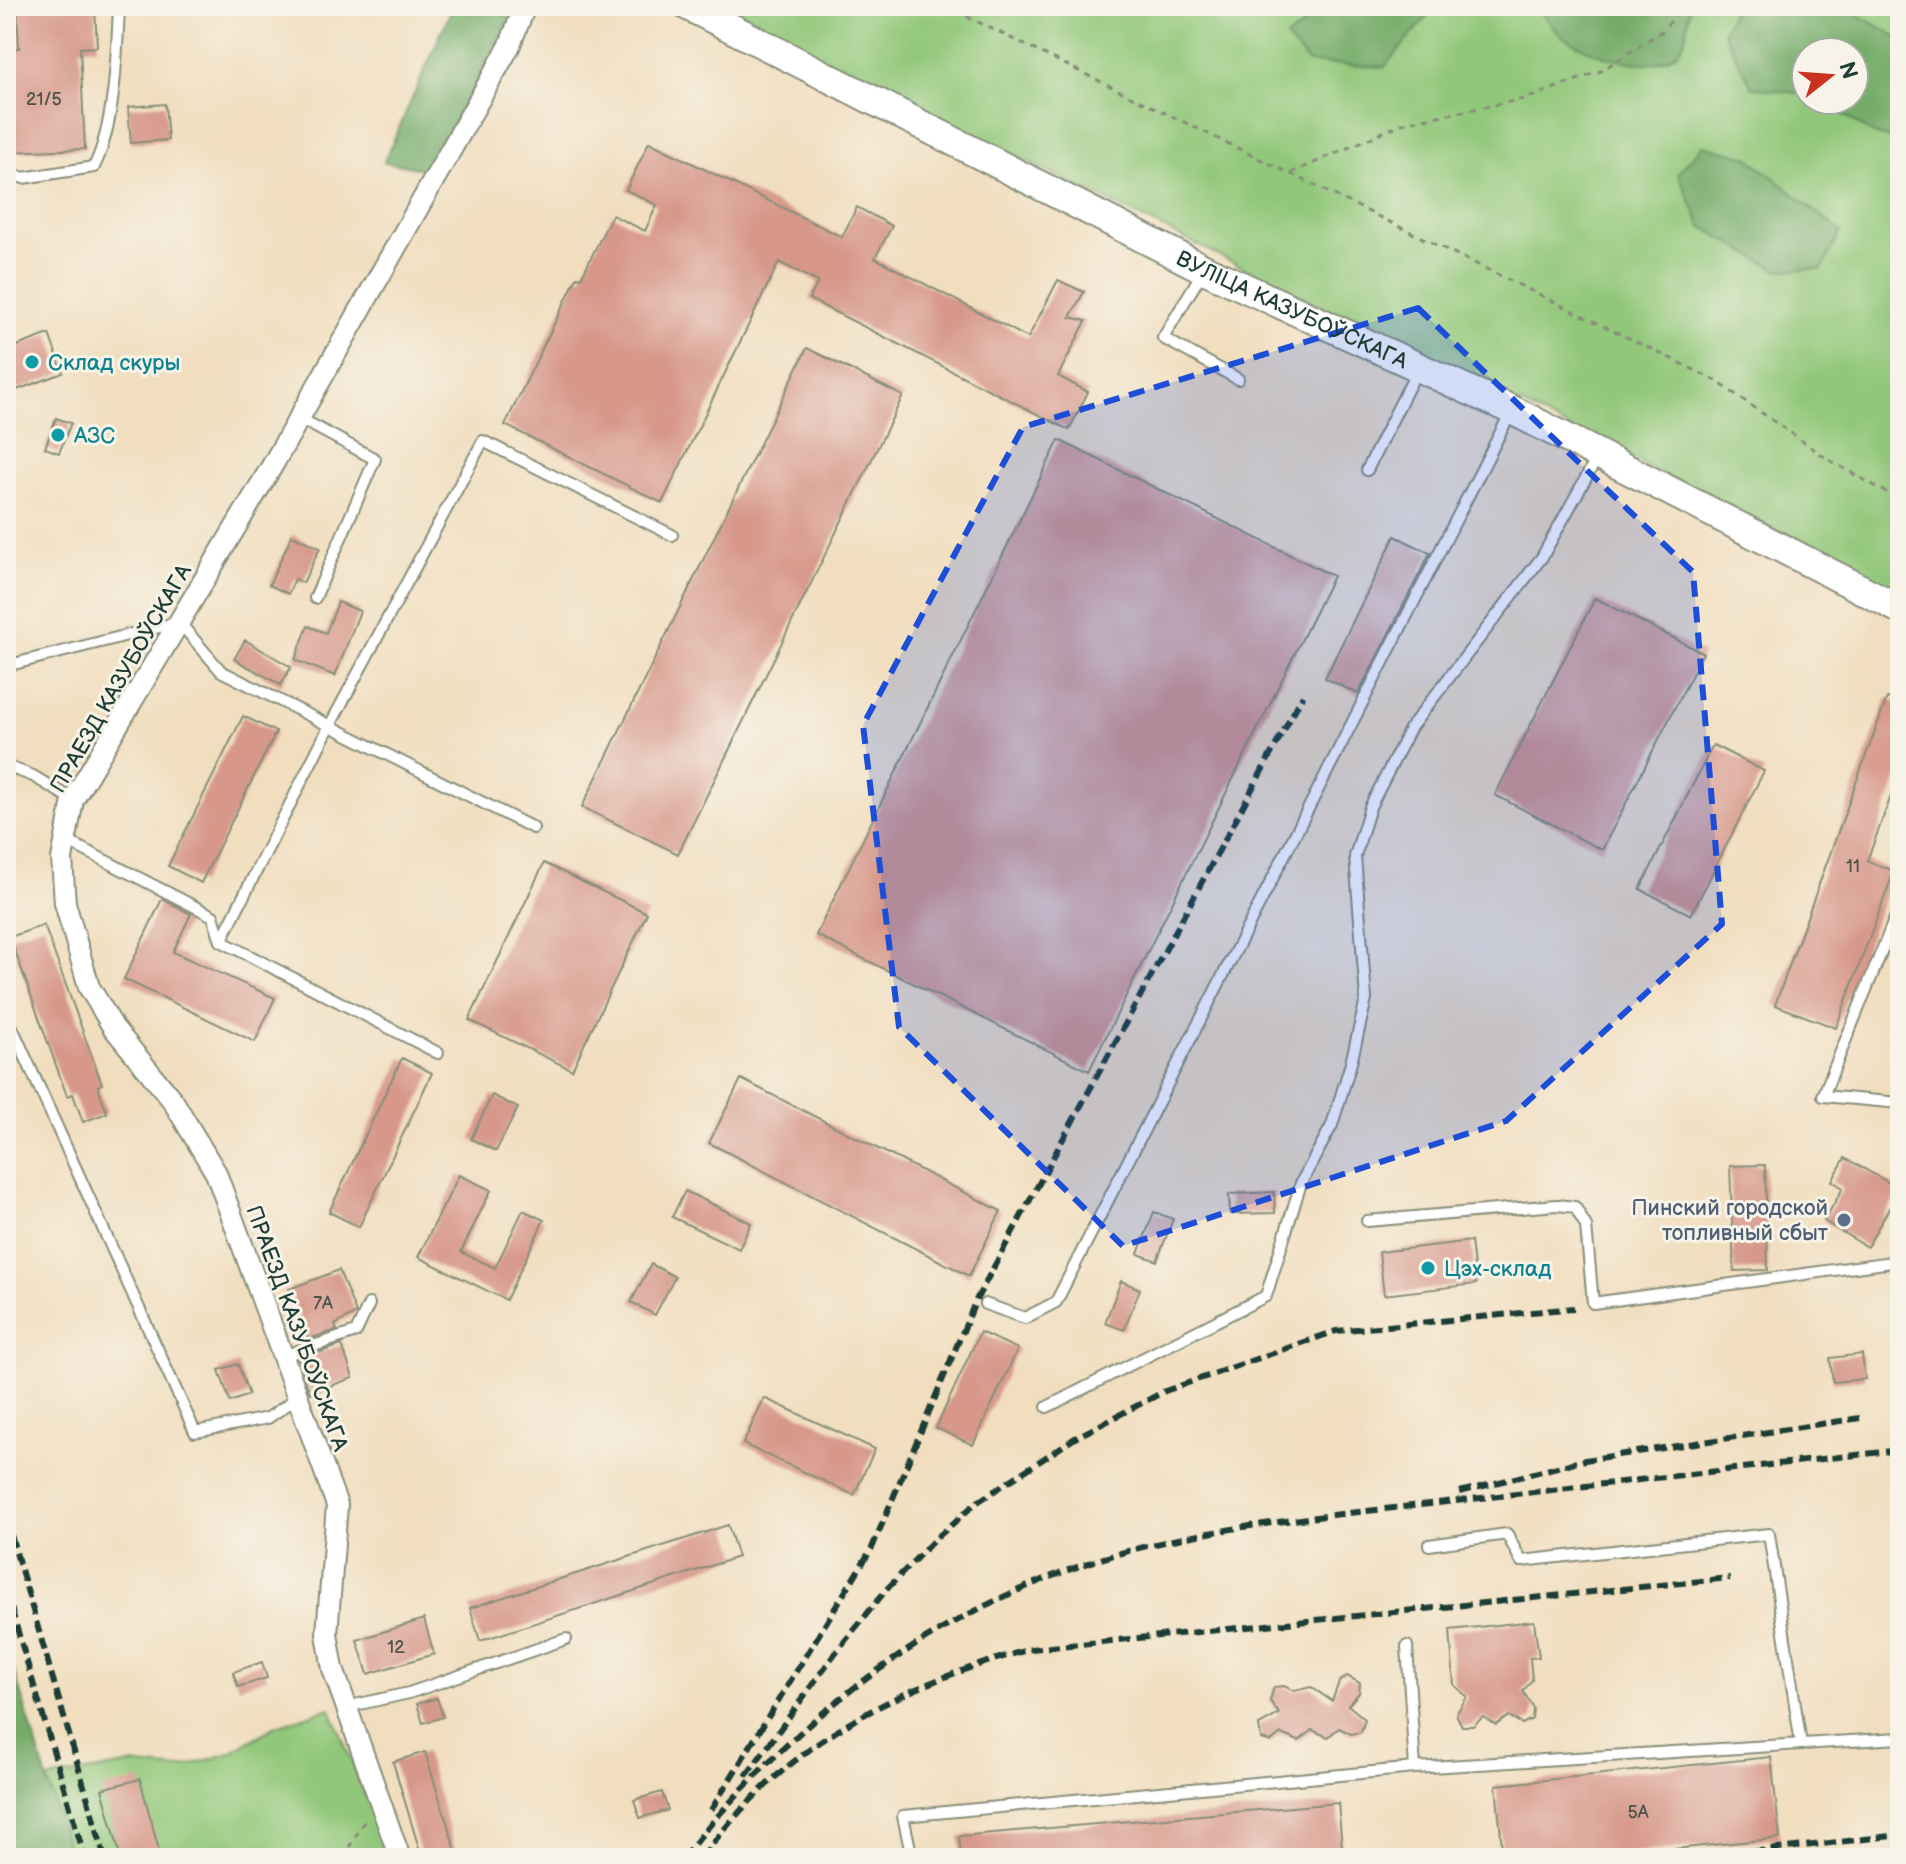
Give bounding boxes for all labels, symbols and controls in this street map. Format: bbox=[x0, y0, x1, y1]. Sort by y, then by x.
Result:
north arrow bbox=[1790, 36, 1870, 116]
text: N bbox=[1832, 59, 1863, 82]
house number: 21/5 bbox=[26, 89, 62, 110]
street label: ВУЛІЦА КАЗУБОЎСКАГА bbox=[1171, 245, 1412, 376]
place label: Склад скуры bbox=[48, 350, 180, 377]
marker: Склад скуры bbox=[23, 353, 41, 371]
place label: АЗС bbox=[73, 423, 115, 450]
marker: АЗС bbox=[49, 426, 67, 444]
street label: ПРАЕЗД КАЗУБОЎСКАГА bbox=[45, 559, 198, 798]
house number: 11 bbox=[1846, 856, 1860, 877]
place label: Пинский городской топливный сбыт bbox=[1631, 1195, 1829, 1247]
street label: ПРАЕЗД КАЗУБОЎСКАГА bbox=[240, 1202, 354, 1456]
marker: Пинский городской топливный сбыт bbox=[1835, 1211, 1853, 1229]
place label: Цэх-склад bbox=[1444, 1256, 1551, 1283]
marker: Цэх-склад bbox=[1419, 1259, 1437, 1277]
house number: 7А bbox=[313, 1293, 333, 1314]
house number: 12 bbox=[387, 1637, 405, 1658]
house number: 5А bbox=[1627, 1802, 1649, 1823]

